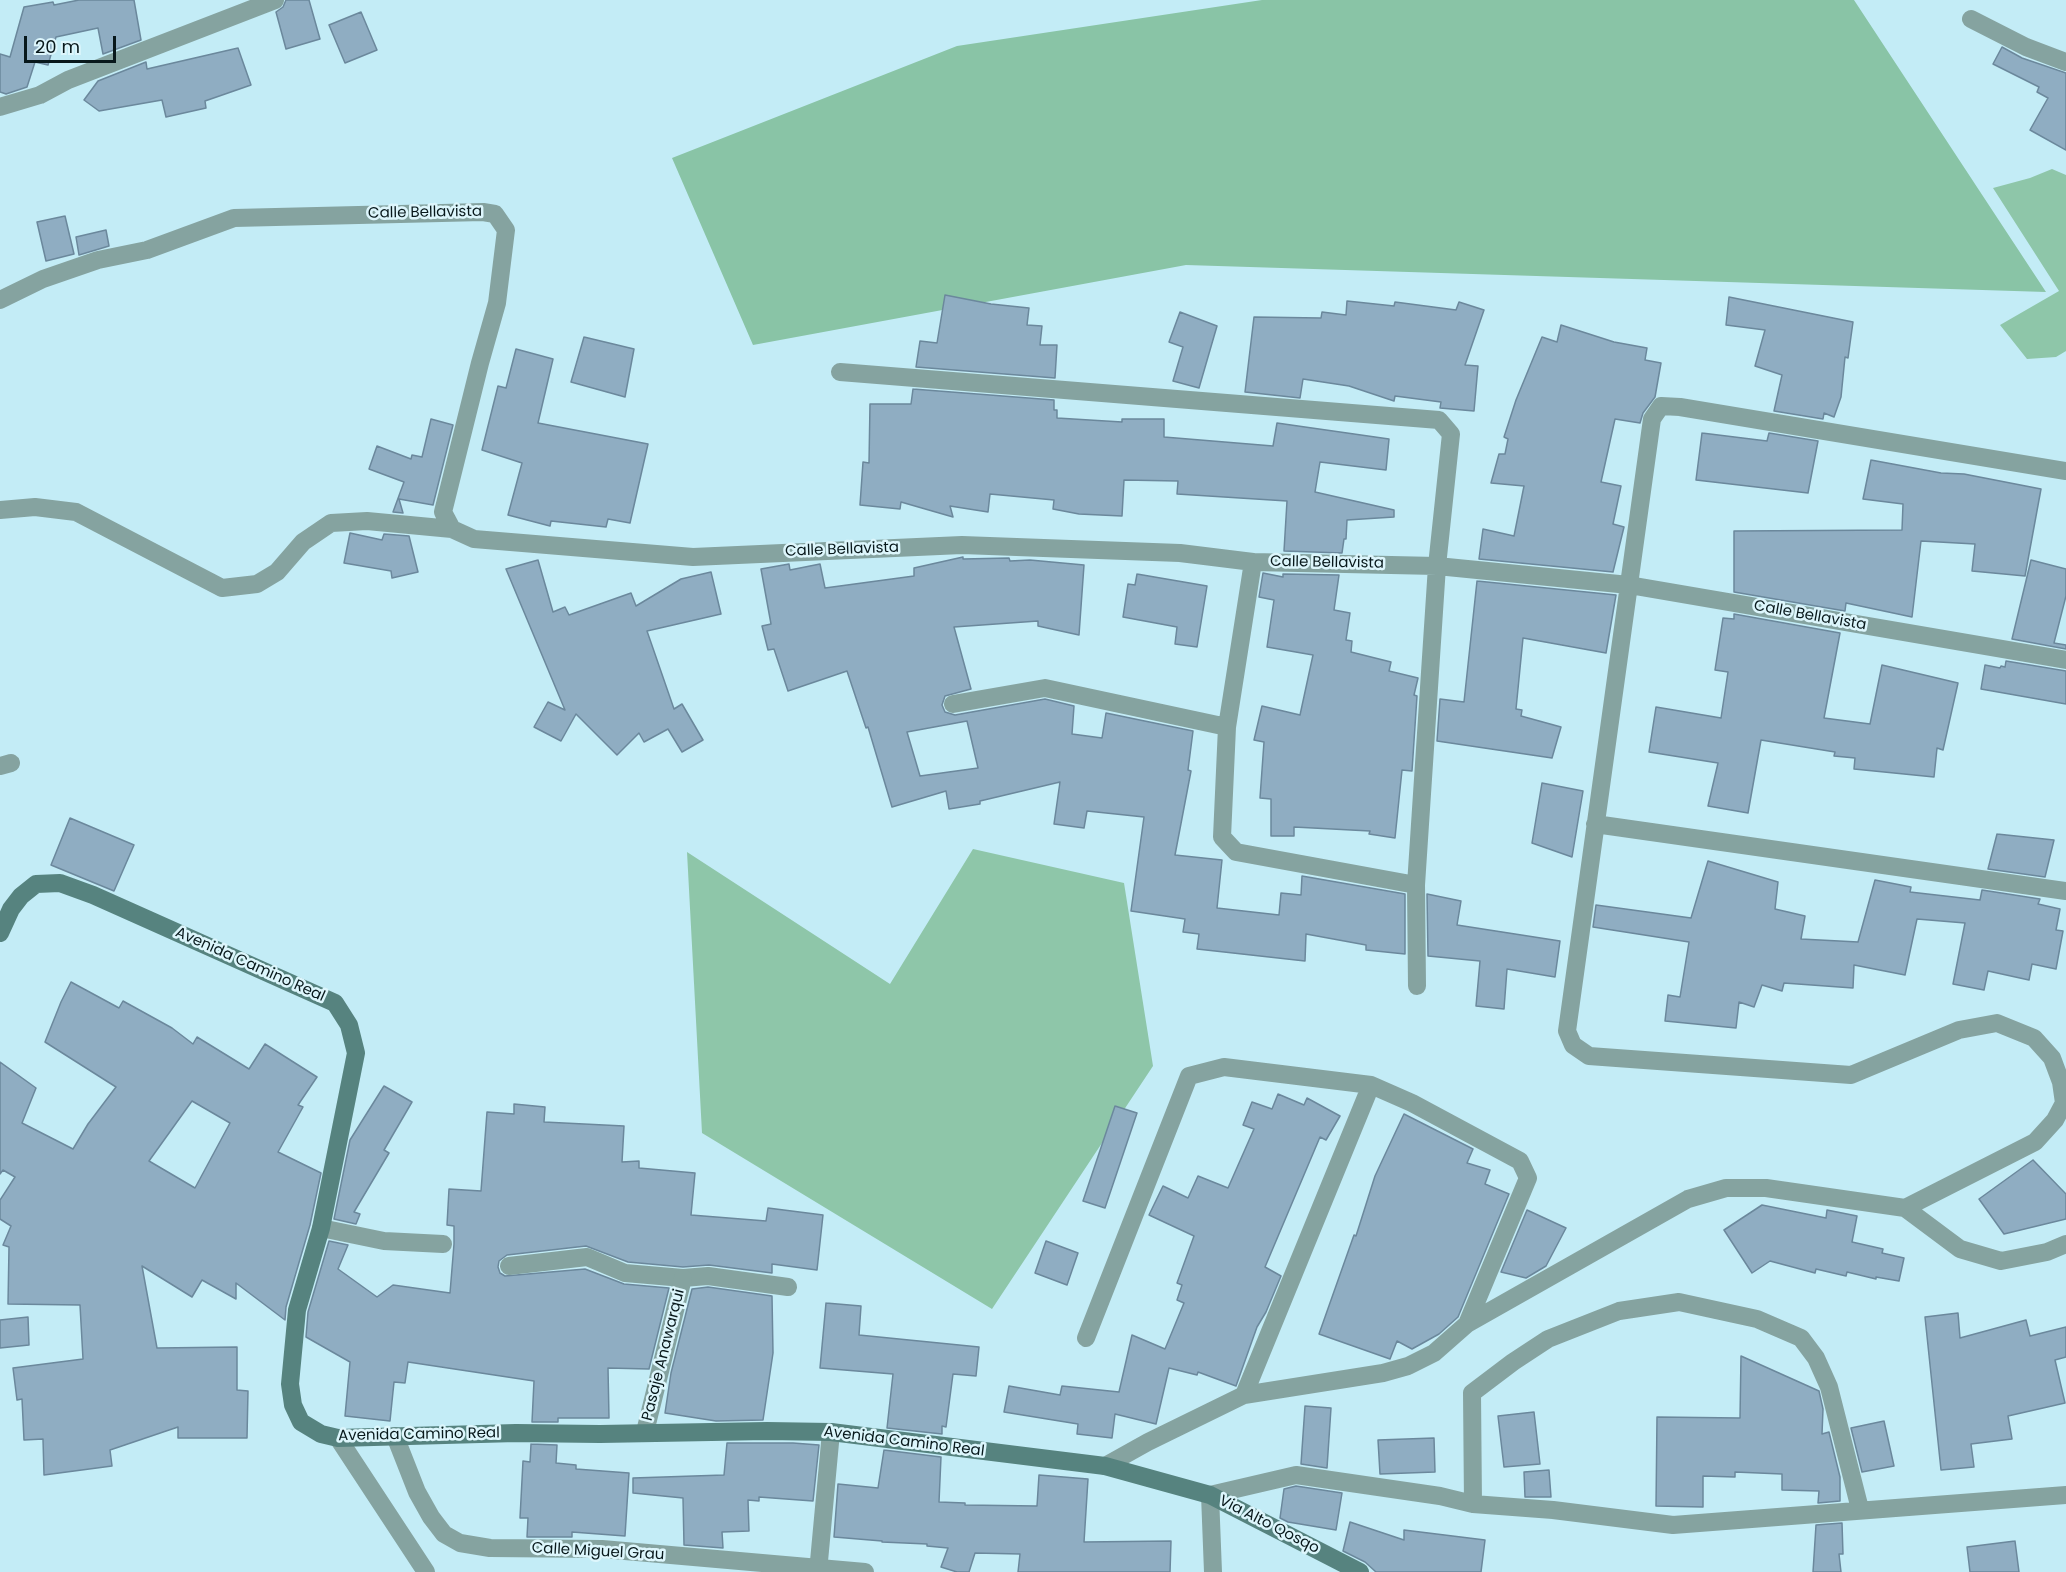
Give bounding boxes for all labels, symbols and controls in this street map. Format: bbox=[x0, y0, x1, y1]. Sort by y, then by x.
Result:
scale bar bbox=[27, 24, 118, 62]
text: 20 m bbox=[35, 34, 80, 59]
street label: Calle Bellavista bbox=[368, 203, 482, 223]
street label: Calle Bellavista bbox=[785, 539, 899, 561]
street label: Calle Bellavista bbox=[1270, 553, 1384, 573]
street label: Calle Bellavista bbox=[1752, 597, 1868, 635]
street label: Avenida Camino Real bbox=[172, 924, 328, 1006]
street label: Pasaje Anawarqui bbox=[639, 1287, 689, 1423]
street label: Avenida Camino Real bbox=[823, 1423, 985, 1461]
street label: Avenida Camino Real bbox=[338, 1425, 500, 1445]
street label: Via Alto Qosqo bbox=[1216, 1492, 1322, 1558]
street label: Calle Miguel Grau bbox=[531, 1540, 665, 1564]

